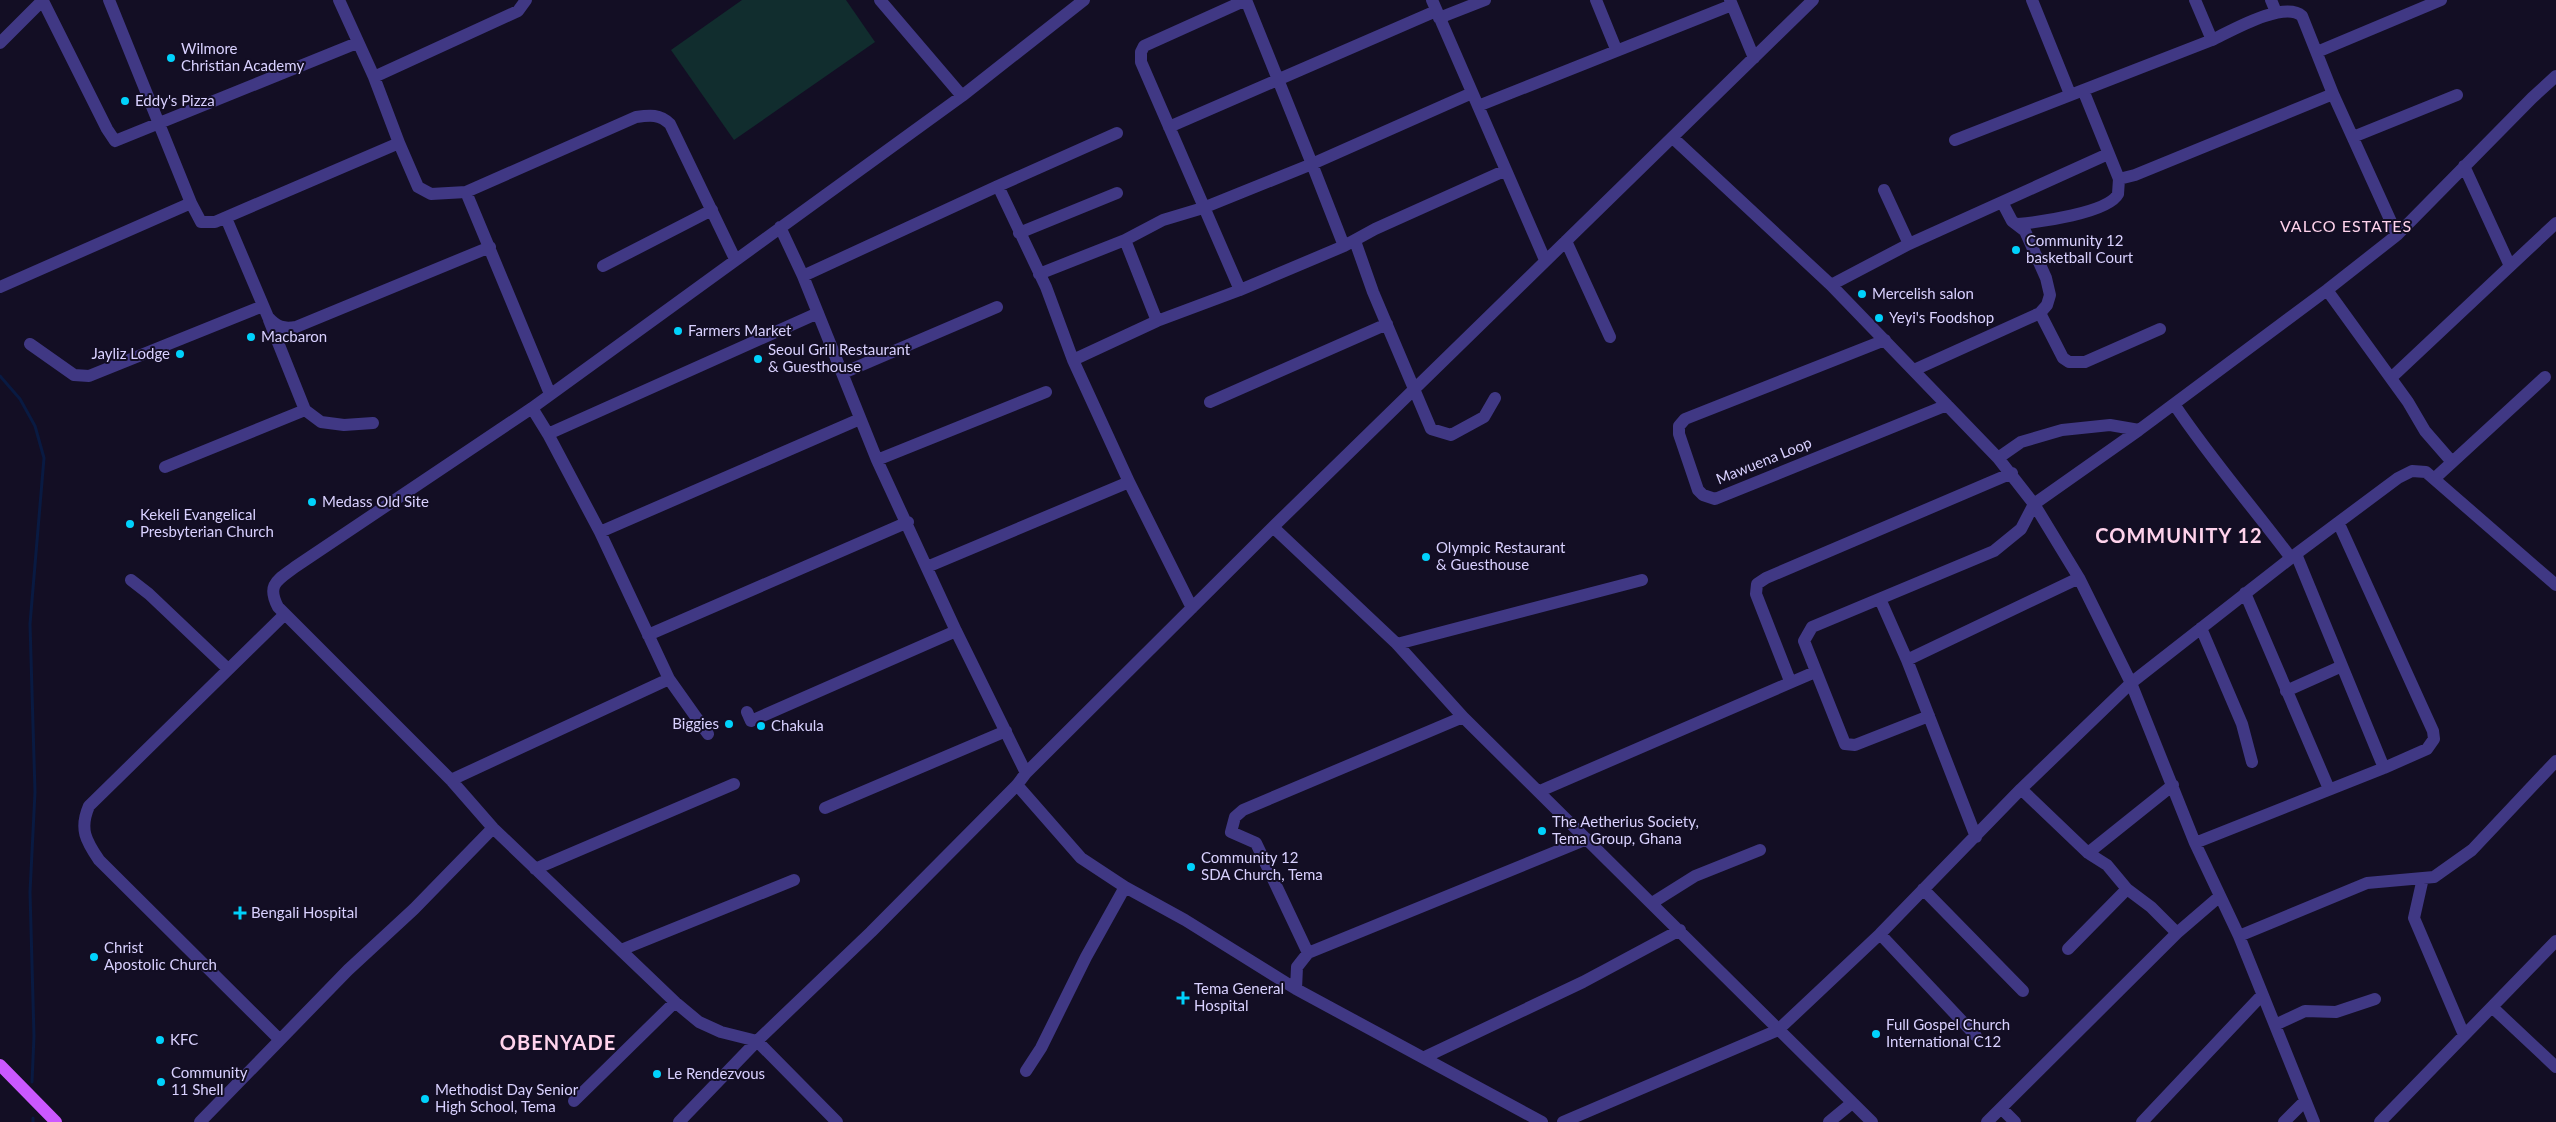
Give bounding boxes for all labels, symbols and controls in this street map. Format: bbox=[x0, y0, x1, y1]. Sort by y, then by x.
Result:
place label: Wilmore Christian Academy bbox=[181, 39, 304, 74]
marker: Wilmore Christian Academy bbox=[165, 52, 177, 64]
place label: Eddy's Pizza bbox=[135, 91, 215, 109]
marker: Eddy's Pizza bbox=[119, 95, 131, 107]
district label: VALCO ESTATES bbox=[2280, 216, 2412, 235]
place label: Community 12 basketball Court bbox=[2026, 231, 2134, 266]
marker: Community 12 basketball Court bbox=[2010, 244, 2022, 256]
place label: Mercelish salon bbox=[1872, 284, 1974, 302]
marker: Mercelish salon bbox=[1856, 288, 1868, 300]
place label: Yeyi's Foodshop bbox=[1889, 308, 1994, 326]
marker: Yeyi's Foodshop bbox=[1873, 312, 1885, 324]
place label: Farmers Market bbox=[688, 321, 792, 339]
marker: Farmers Market bbox=[672, 325, 684, 337]
place label: Macbaron bbox=[261, 327, 327, 345]
marker: Macbaron bbox=[245, 331, 257, 343]
place label: Seoul Grill Restaurant & Guesthouse bbox=[768, 340, 911, 375]
place label: Jayliz Lodge bbox=[92, 344, 170, 362]
marker: Jayliz Lodge bbox=[174, 348, 186, 360]
marker: Seoul Grill Restaurant & Guesthouse bbox=[752, 353, 764, 365]
street label: Mawuena Loop bbox=[1713, 433, 1814, 487]
place label: Medass Old Site bbox=[322, 492, 429, 510]
marker: Medass Old Site bbox=[306, 496, 318, 508]
place label: Kekeli Evangelical Presbyterian Church bbox=[140, 505, 274, 540]
marker: Kekeli Evangelical Presbyterian Church bbox=[124, 518, 136, 530]
district label: COMMUNITY 12 bbox=[2095, 523, 2263, 547]
place label: Olympic Restaurant & Guesthouse bbox=[1436, 538, 1566, 573]
marker: Olympic Restaurant & Guesthouse bbox=[1420, 551, 1432, 563]
place label: Biggies bbox=[672, 714, 719, 732]
place label: Chakula bbox=[771, 716, 824, 734]
marker: Biggies bbox=[723, 718, 735, 730]
marker: Chakula bbox=[755, 720, 767, 732]
place label: The Aetherius Society, Tema Group, Ghana bbox=[1552, 812, 1699, 847]
marker: The Aetherius Society, Tema Group, Ghana bbox=[1536, 825, 1548, 837]
place label: Community 12 SDA Church, Tema bbox=[1201, 848, 1323, 883]
marker: Community 12 SDA Church, Tema bbox=[1185, 861, 1197, 873]
place label: Bengali Hospital bbox=[251, 903, 358, 921]
marker: Bengali Hospital bbox=[233, 906, 247, 920]
place label: Christ Apostolic Church bbox=[104, 938, 217, 973]
marker: Christ Apostolic Church bbox=[88, 951, 100, 963]
place label: Tema General Hospital bbox=[1194, 979, 1284, 1014]
marker: Tema General Hospital bbox=[1176, 991, 1190, 1005]
place label: Full Gospel Church International C12 bbox=[1886, 1015, 2010, 1050]
marker: Full Gospel Church International C12 bbox=[1870, 1028, 1882, 1040]
place label: KFC bbox=[170, 1030, 198, 1048]
district label: OBENYADE bbox=[500, 1030, 616, 1054]
marker: KFC bbox=[154, 1034, 166, 1046]
place label: Community 11 Shell bbox=[171, 1063, 248, 1098]
place label: Le Rendezvous bbox=[667, 1064, 765, 1082]
marker: Le Rendezvous bbox=[651, 1068, 663, 1080]
marker: Community 11 Shell bbox=[155, 1076, 167, 1088]
place label: Methodist Day Senior High School, Tema bbox=[435, 1080, 579, 1115]
marker: Methodist Day Senior High School, Tema bbox=[419, 1093, 431, 1105]

